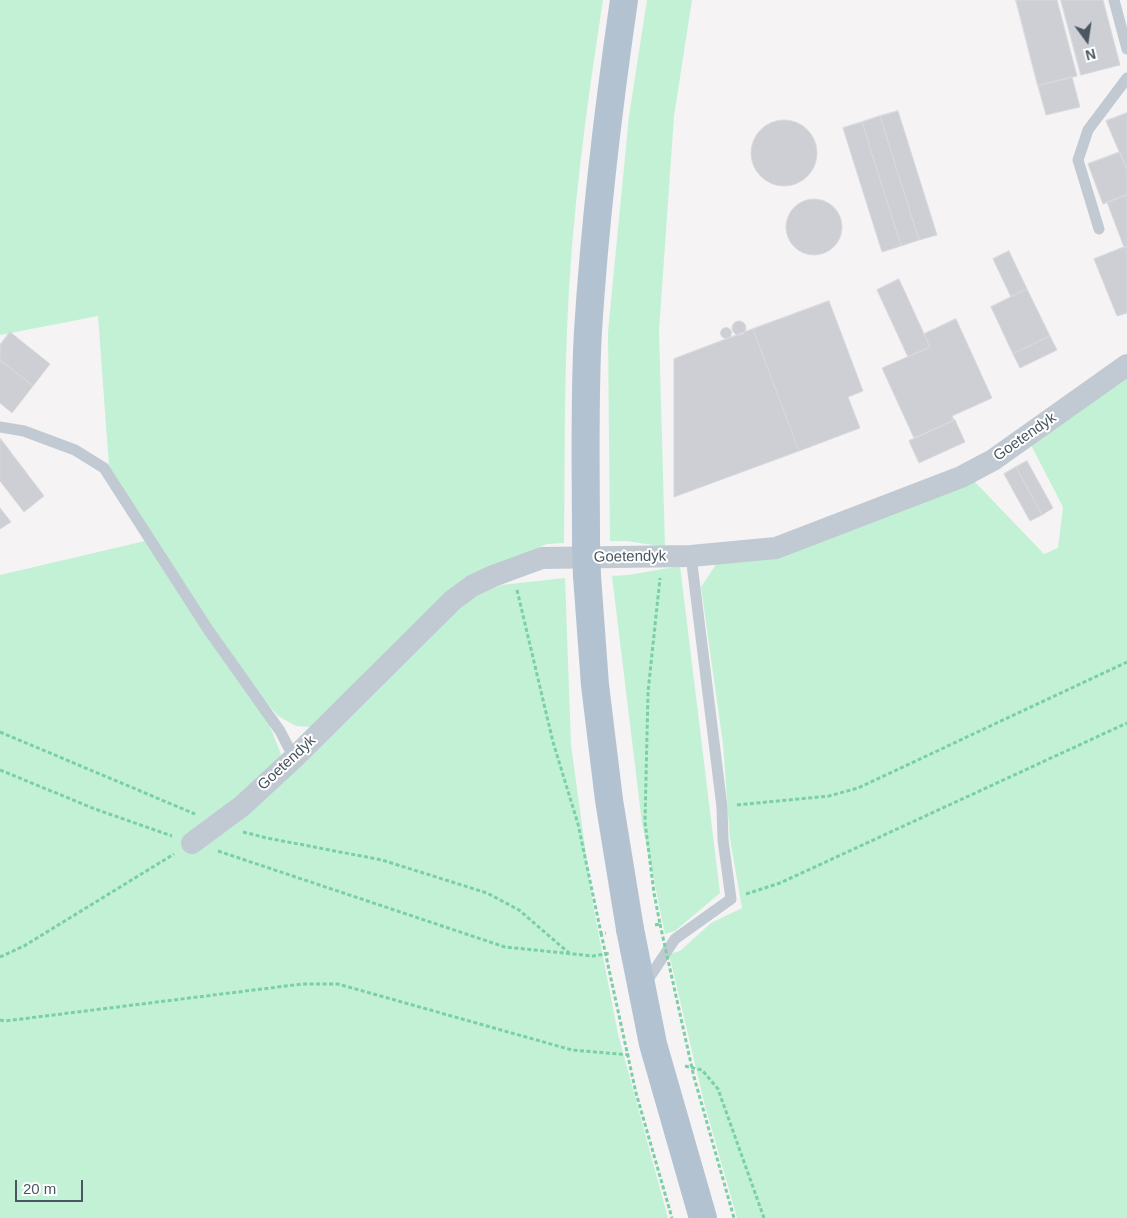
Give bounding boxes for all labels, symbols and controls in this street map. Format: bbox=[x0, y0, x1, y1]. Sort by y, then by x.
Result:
north arrow bbox=[1062, 15, 1112, 65]
text: N bbox=[1084, 46, 1097, 64]
street label: Goetendyk bbox=[990, 409, 1060, 465]
street label: Goetendyk bbox=[594, 547, 666, 567]
street label: Goetendyk bbox=[254, 732, 320, 794]
scale bar bbox=[18, 1170, 85, 1202]
text: 20 m bbox=[23, 1180, 56, 1197]

